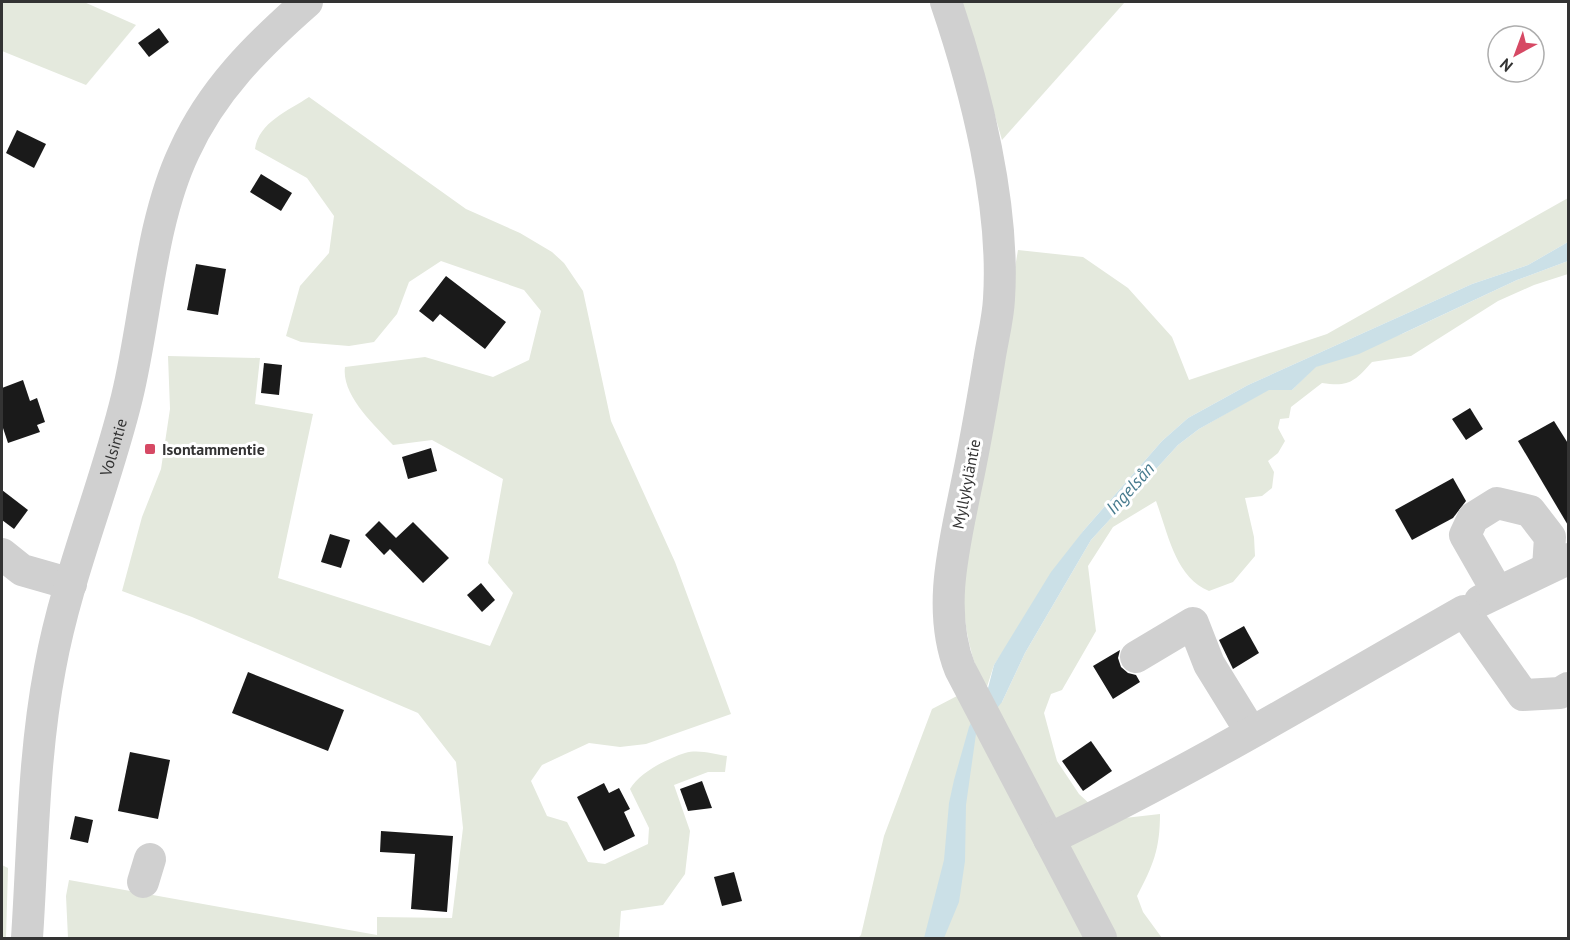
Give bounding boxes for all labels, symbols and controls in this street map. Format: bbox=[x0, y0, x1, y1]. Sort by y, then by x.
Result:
north arrow bbox=[1486, 24, 1546, 84]
text: N bbox=[1496, 54, 1517, 76]
street label: Volsintie bbox=[95, 416, 131, 479]
street label: Myllykyläntie bbox=[947, 437, 985, 531]
place label: Isontammentie bbox=[162, 439, 265, 459]
marker: Isontammentie bbox=[143, 442, 157, 456]
water label: Ingelsån bbox=[1101, 457, 1159, 519]

